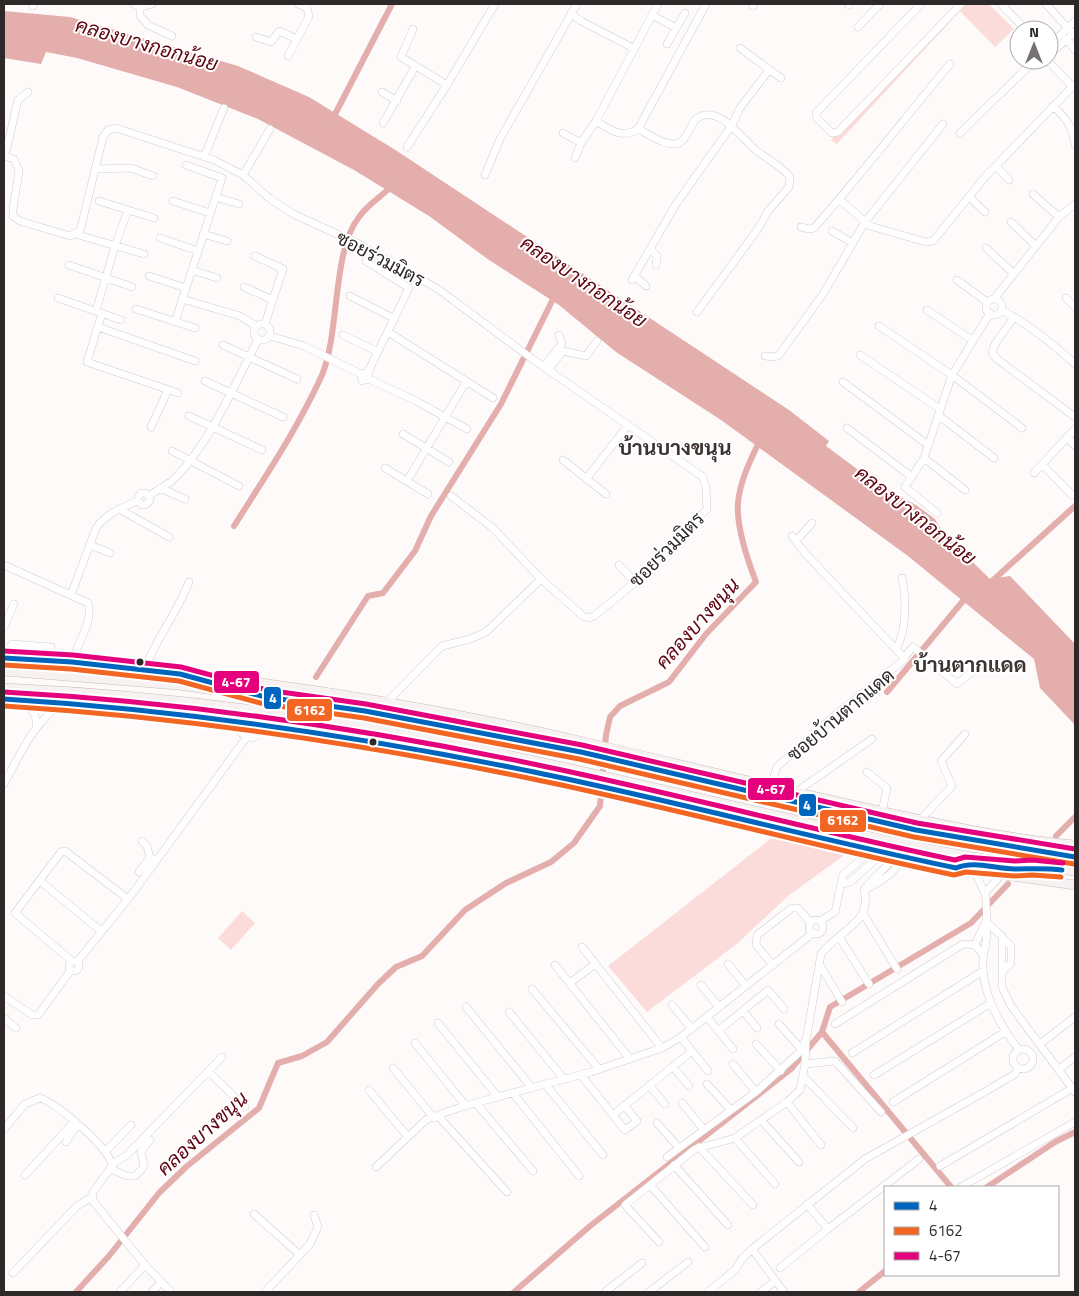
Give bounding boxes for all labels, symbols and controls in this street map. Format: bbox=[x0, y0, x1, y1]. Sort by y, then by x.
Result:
water label: คลองบางกอกน้อย bbox=[72, 9, 222, 79]
north arrow bbox=[1009, 20, 1059, 70]
text: N bbox=[1029, 21, 1039, 42]
street label: ซอยร่วมมิตร bbox=[331, 222, 431, 294]
water label: คลองบางกอกน้อย bbox=[514, 227, 654, 335]
district label: บ้านบางขนุน bbox=[618, 431, 732, 463]
water label: คลองบางกอกน้อย bbox=[849, 458, 984, 573]
street label: ซอยร่วมมิตร bbox=[622, 505, 710, 593]
water label: คลองบางขนุน bbox=[647, 570, 747, 676]
district label: บ้านตากแดด bbox=[913, 648, 1027, 680]
unlabelled marker bbox=[135, 657, 145, 667]
street label: ซอยบ้านตากแดด bbox=[780, 660, 900, 768]
line badge: 4-67 bbox=[213, 670, 260, 694]
text: 4-67 bbox=[221, 671, 251, 692]
line badge: 4 bbox=[263, 686, 282, 710]
text: 4 bbox=[269, 687, 277, 708]
line badge: 6162 bbox=[286, 698, 333, 722]
text: 6162 bbox=[294, 699, 326, 720]
unlabelled marker bbox=[368, 737, 378, 747]
line badge: 4-67 bbox=[747, 777, 795, 801]
text: 4-67 bbox=[756, 778, 786, 799]
line badge: 4 bbox=[798, 793, 817, 817]
text: 4 bbox=[803, 794, 811, 815]
line badge: 6162 bbox=[819, 809, 867, 833]
text: 6162 bbox=[827, 809, 859, 830]
water label: คลองบางขนุน bbox=[149, 1083, 255, 1183]
legend bbox=[884, 1186, 1059, 1276]
text: 4 bbox=[929, 1194, 937, 1217]
text: 6162 bbox=[929, 1219, 963, 1242]
text: 4-67 bbox=[929, 1244, 961, 1267]

